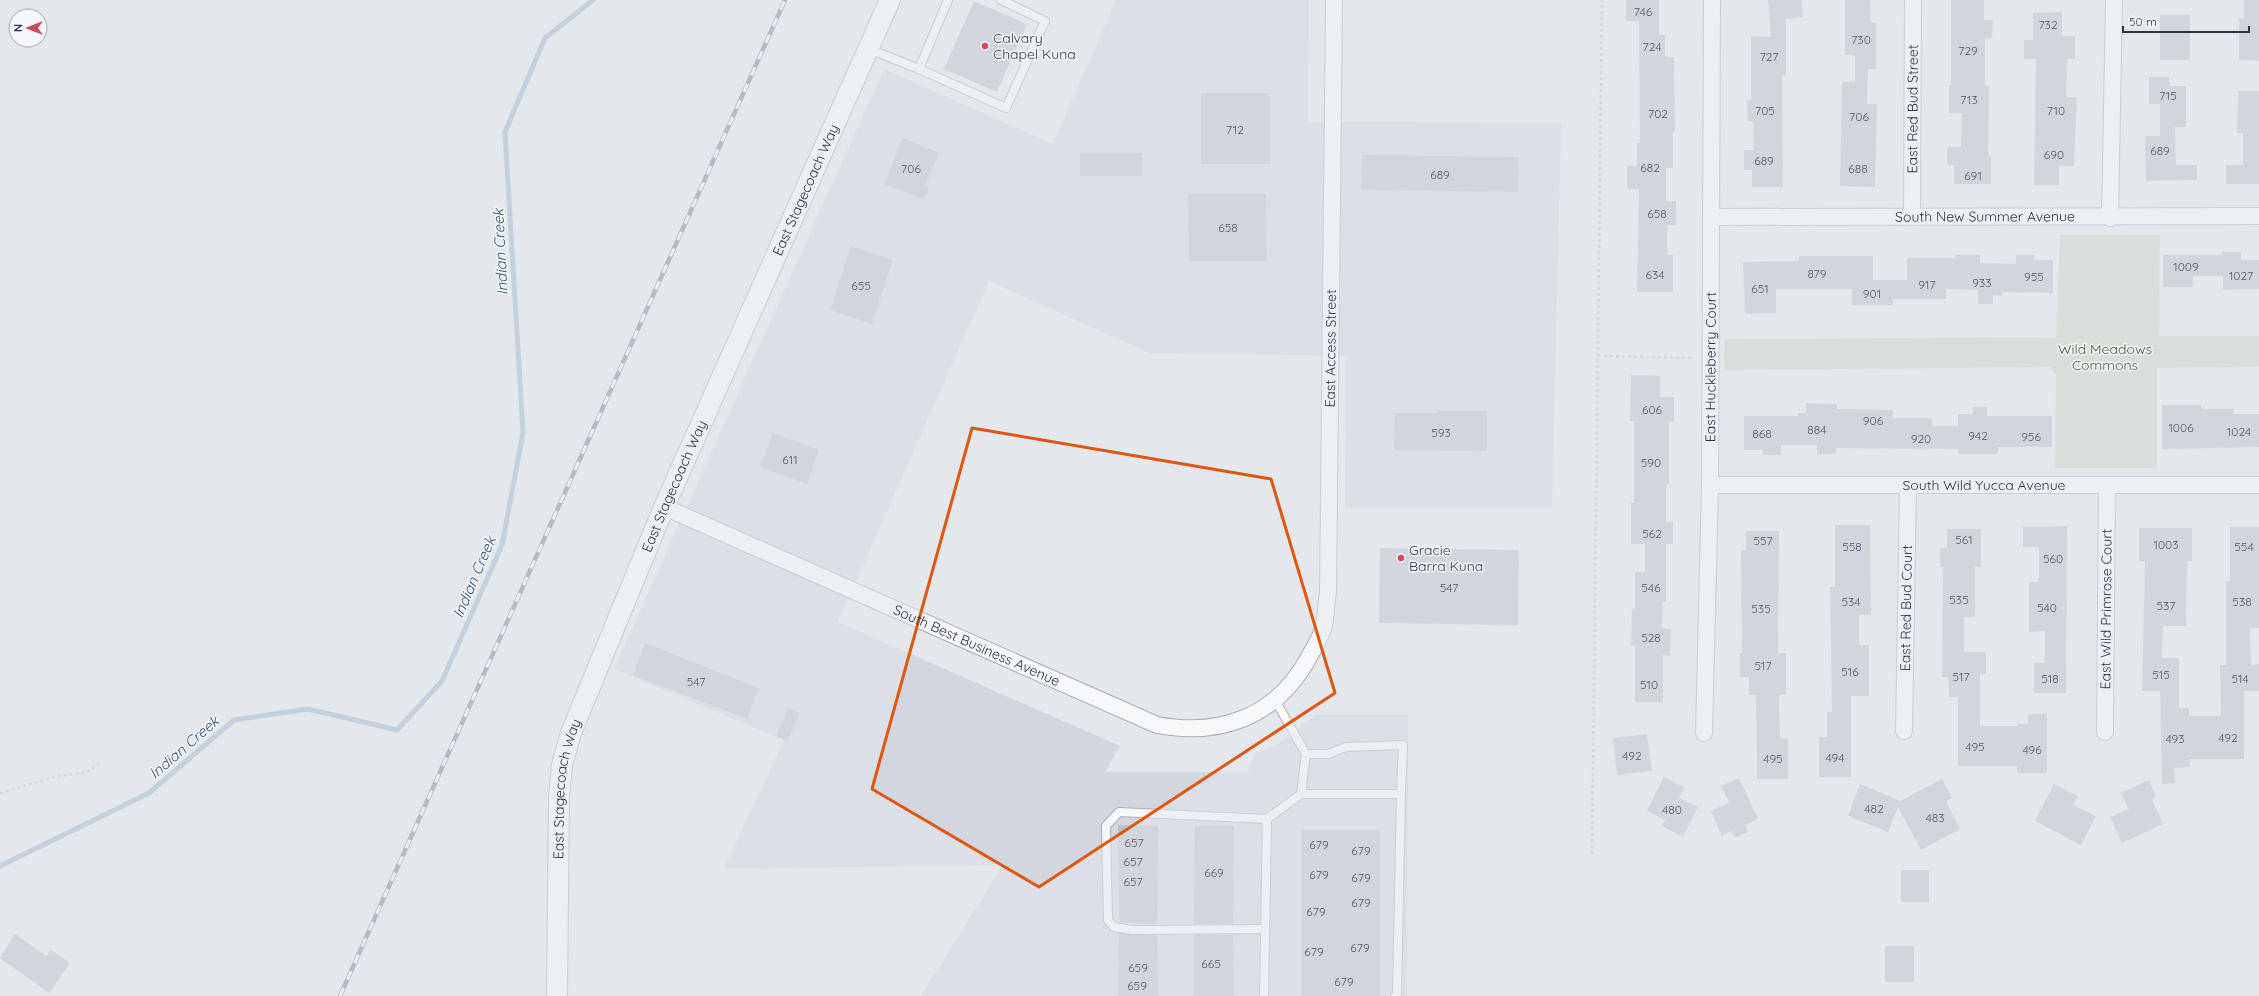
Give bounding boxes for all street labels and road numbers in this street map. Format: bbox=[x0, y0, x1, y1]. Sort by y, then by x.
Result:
street label: East Red Bud Street bbox=[1903, 44, 1922, 173]
street label: East Stagecoach Way bbox=[768, 121, 843, 258]
street label: South New Summer Avenue bbox=[1895, 207, 2075, 226]
street label: East Access Street bbox=[1321, 289, 1340, 408]
street label: East Huckleberry Court bbox=[1701, 292, 1720, 442]
street label: East Stagecoach Way bbox=[637, 417, 711, 555]
street label: South Wild Yucca Avenue bbox=[1902, 476, 2066, 494]
street label: East Wild Primrose Court bbox=[2096, 528, 2116, 689]
street label: East Red Bud Court bbox=[1896, 544, 1916, 671]
street label: South Best Business Avenue bbox=[891, 601, 1063, 690]
street label: East Stagecoach Way bbox=[549, 716, 585, 859]

